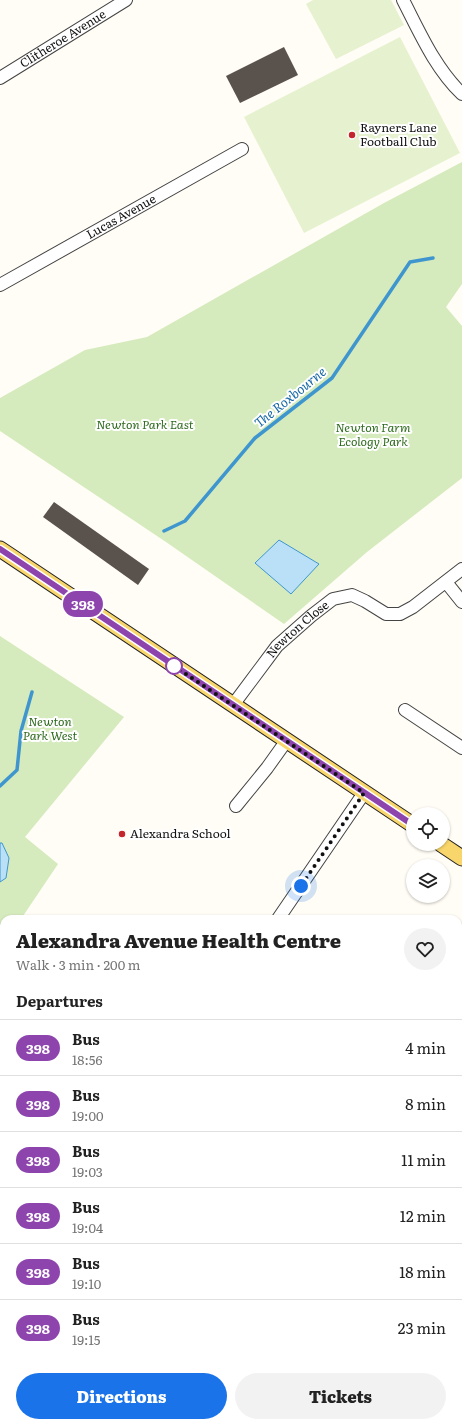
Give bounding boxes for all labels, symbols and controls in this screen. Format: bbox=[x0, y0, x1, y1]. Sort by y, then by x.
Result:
street label: Clitheroe Avenue bbox=[16, 5, 109, 72]
place label: Rayners Lane Football Club bbox=[360, 118, 437, 150]
marker: Rayners Lane Football Club bbox=[347, 130, 357, 140]
street label: Lucas Avenue bbox=[83, 189, 159, 243]
water label: The Roxbourne bbox=[250, 362, 330, 431]
park label: Newton Park East bbox=[96, 415, 194, 433]
park label: Newton Farm Ecology Park bbox=[336, 418, 411, 450]
line badge: 398 bbox=[60, 591, 106, 617]
text: 398 bbox=[71, 594, 95, 614]
street label: Newton Close bbox=[261, 596, 332, 661]
unlabelled marker bbox=[165, 657, 183, 675]
park label: Newton Park West bbox=[23, 712, 77, 744]
map controls bbox=[406, 807, 450, 903]
button: locate bbox=[406, 807, 450, 851]
place label: Alexandra School bbox=[130, 824, 231, 842]
marker: Alexandra School bbox=[117, 829, 127, 839]
button: layers bbox=[406, 859, 450, 903]
your location bbox=[291, 876, 311, 896]
text: Alexandra Avenue Health Centre bbox=[16, 926, 341, 954]
button: heart bbox=[404, 928, 446, 970]
text: Walk · 3 min · 200 m bbox=[16, 955, 140, 974]
text: Departures bbox=[16, 989, 103, 1012]
text: Bus bbox=[72, 1027, 100, 1050]
text: 4 min bbox=[405, 1036, 446, 1059]
text: 398 bbox=[26, 1038, 50, 1058]
text: 18:56 bbox=[72, 1050, 102, 1069]
text: Bus bbox=[72, 1083, 100, 1106]
text: 8 min bbox=[405, 1092, 446, 1115]
text: 398 bbox=[26, 1094, 50, 1114]
text: 19:00 bbox=[72, 1106, 103, 1125]
text: Bus bbox=[72, 1139, 100, 1162]
text: 11 min bbox=[401, 1148, 446, 1171]
text: 398 bbox=[26, 1150, 50, 1170]
text: 19:03 bbox=[72, 1162, 103, 1181]
text: Bus bbox=[72, 1195, 100, 1218]
text: 12 min bbox=[400, 1204, 446, 1227]
text: 398 bbox=[26, 1206, 50, 1226]
text: 19:04 bbox=[72, 1218, 103, 1237]
text: Bus bbox=[72, 1251, 100, 1274]
text: 18 min bbox=[399, 1260, 446, 1283]
text: 398 bbox=[26, 1262, 50, 1282]
text: 19:10 bbox=[72, 1274, 101, 1293]
text: Bus bbox=[72, 1307, 100, 1330]
text: 23 min bbox=[398, 1316, 446, 1339]
text: 398 bbox=[26, 1318, 50, 1338]
text: 19:15 bbox=[72, 1330, 100, 1349]
button: Directions bbox=[16, 1373, 227, 1419]
button: Tickets bbox=[235, 1373, 446, 1419]

